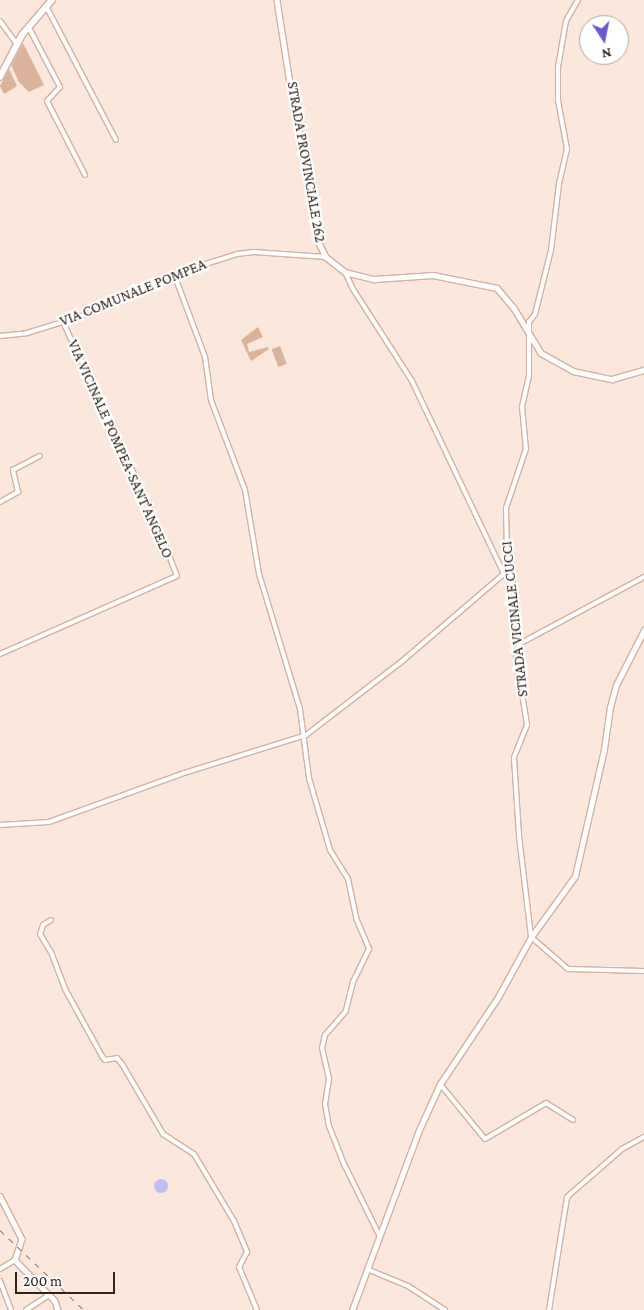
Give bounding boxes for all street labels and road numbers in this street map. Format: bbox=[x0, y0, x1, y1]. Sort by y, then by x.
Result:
street label: STRADA PROVINCIALE 262 bbox=[283, 80, 329, 244]
street label: VIA COMUNALE POMPEA bbox=[57, 255, 209, 331]
street label: VIA VICINALE POMPEA-SANT'ANGELO bbox=[63, 337, 177, 561]
street label: STRADA VICINALE CUCCI bbox=[498, 540, 532, 698]

